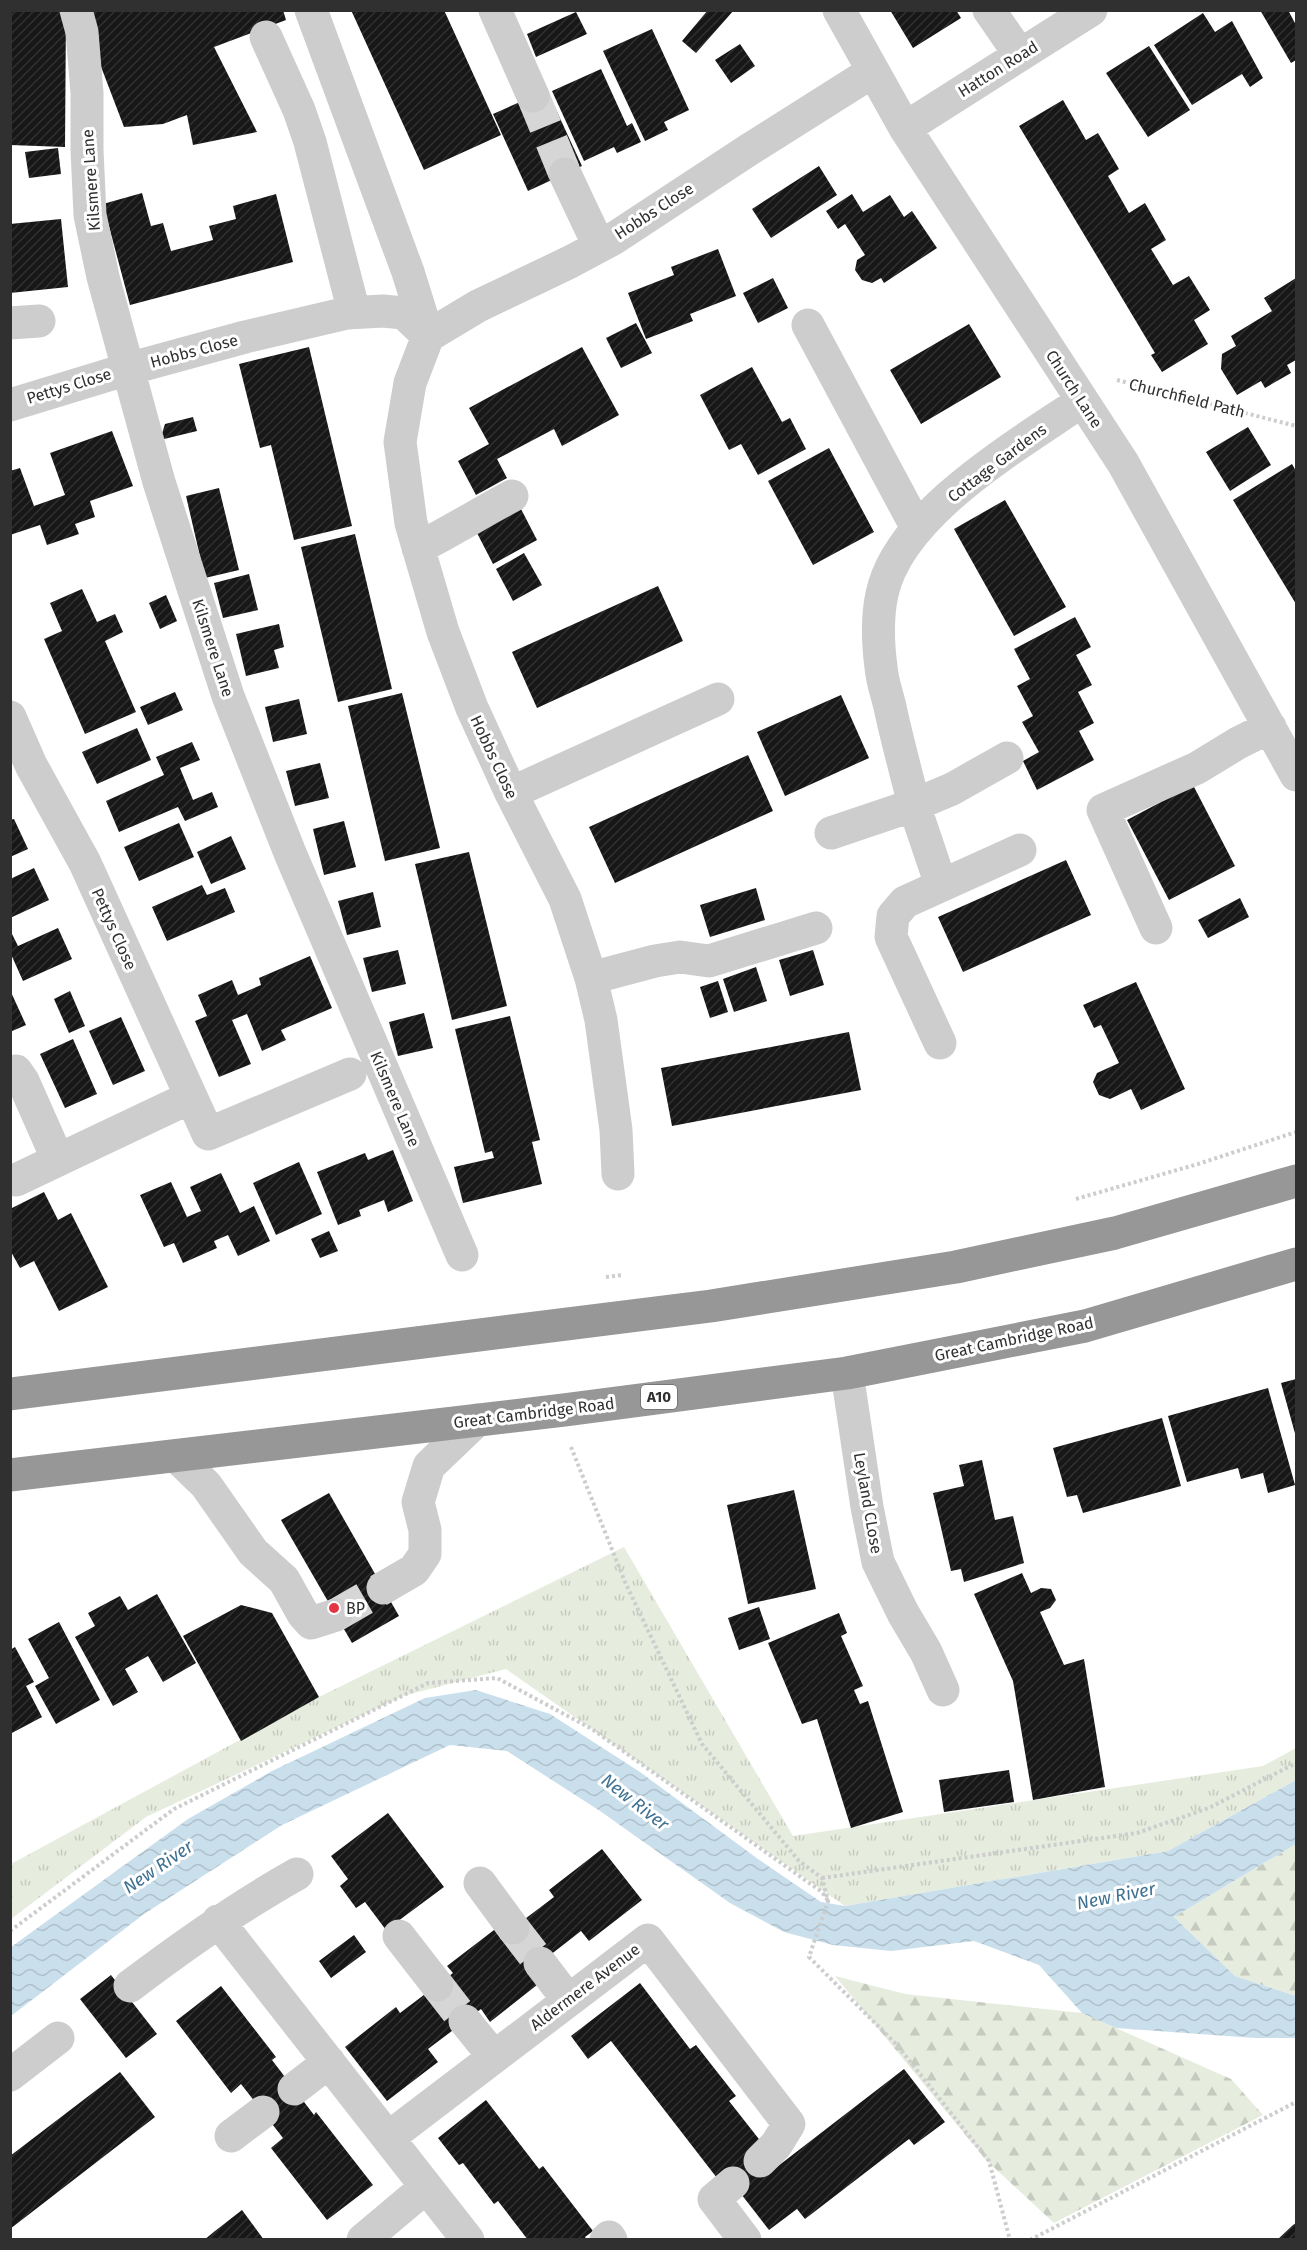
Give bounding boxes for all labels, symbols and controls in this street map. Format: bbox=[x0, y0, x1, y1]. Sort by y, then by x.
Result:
street label: Hatton Road bbox=[954, 37, 1042, 101]
street label: Kilsmere Lane bbox=[78, 129, 104, 231]
street label: Hobbs Close bbox=[611, 179, 697, 243]
street label: Hobbs Close bbox=[148, 330, 240, 372]
street label: Church Lane bbox=[1042, 346, 1106, 432]
street label: Pettys Close bbox=[24, 364, 114, 408]
street label: Churchfield Path bbox=[1127, 374, 1247, 422]
street label: Cottage Gardens bbox=[944, 420, 1050, 506]
street label: Kilsmere Lane bbox=[188, 597, 238, 699]
street label: Hobbs Close bbox=[466, 712, 522, 802]
street label: Pettys Close bbox=[88, 885, 140, 973]
street label: Kilsmere Lane bbox=[366, 1048, 424, 1150]
street label: Great Cambridge Road bbox=[933, 1313, 1095, 1365]
road number: A10 bbox=[641, 1385, 677, 1409]
street label: Great Cambridge Road bbox=[452, 1394, 616, 1432]
street label: Leyland CLose bbox=[850, 1451, 886, 1555]
place label: BP bbox=[346, 1599, 365, 1618]
marker: BP bbox=[327, 1601, 341, 1615]
water label: New River bbox=[597, 1769, 674, 1836]
water label: New River bbox=[119, 1835, 198, 1898]
water label: New River bbox=[1075, 1877, 1158, 1914]
street label: Aldermere Avenue bbox=[526, 1940, 644, 2034]

